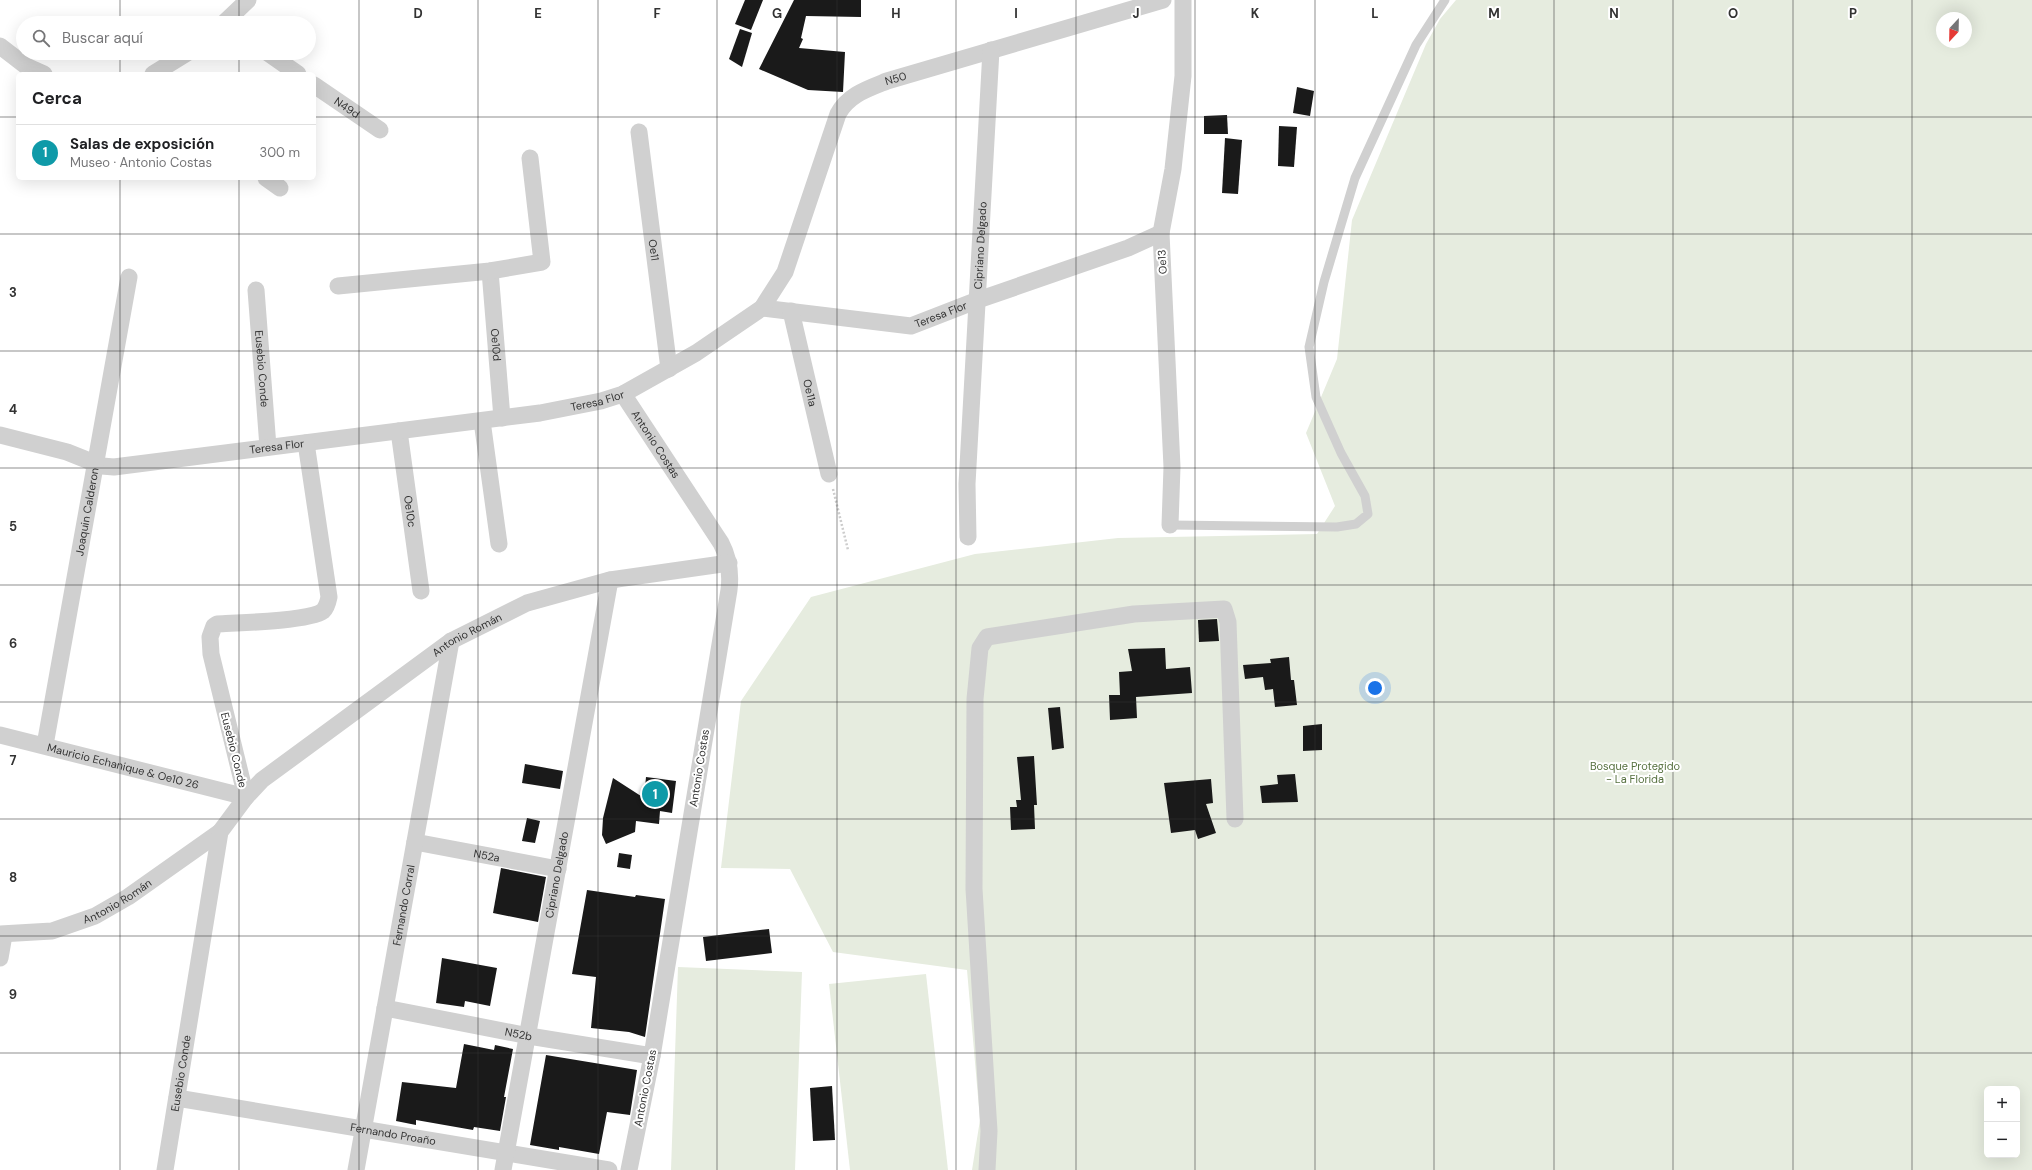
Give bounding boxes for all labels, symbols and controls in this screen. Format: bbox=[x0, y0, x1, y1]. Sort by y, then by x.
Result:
text: D bbox=[413, 5, 423, 22]
text: E bbox=[534, 5, 542, 22]
text: F bbox=[653, 5, 661, 22]
text: G bbox=[772, 5, 782, 22]
text: H bbox=[891, 5, 901, 22]
text: I bbox=[1014, 5, 1018, 22]
text: J bbox=[1132, 5, 1140, 22]
text: K bbox=[1251, 5, 1260, 22]
text: L bbox=[1371, 5, 1379, 22]
text: M bbox=[1488, 5, 1500, 22]
text: N bbox=[1609, 5, 1619, 22]
text: O bbox=[1728, 5, 1738, 22]
text: P bbox=[1849, 5, 1857, 22]
north arrow bbox=[1936, 12, 1972, 48]
search box bbox=[16, 16, 316, 60]
icon: search bbox=[30, 27, 52, 49]
text: Buscar aquí bbox=[62, 28, 143, 48]
street label: N50 bbox=[883, 69, 908, 88]
text: Cerca bbox=[32, 87, 82, 109]
street label: N49d bbox=[331, 94, 363, 121]
text: Salas de exposición bbox=[70, 134, 214, 154]
text: 1 bbox=[43, 144, 47, 161]
text: 300 m bbox=[259, 144, 300, 161]
text: Museo · Antonio Costas bbox=[70, 154, 212, 171]
street label: Cipriano Delgado bbox=[971, 201, 990, 290]
street label: Oe11 bbox=[646, 238, 662, 262]
street label: Oe13 bbox=[1154, 249, 1170, 275]
text: 3 bbox=[9, 284, 17, 301]
street label: Teresa Flor bbox=[913, 298, 969, 331]
street label: Oe10d bbox=[488, 328, 504, 362]
street label: Eusebio Conde bbox=[252, 330, 272, 408]
street label: Oe11a bbox=[800, 378, 820, 408]
street label: Teresa Flor bbox=[569, 387, 626, 414]
text: 4 bbox=[9, 401, 17, 418]
street label: Antonio Costas bbox=[629, 408, 683, 481]
street label: Teresa Flor bbox=[249, 436, 305, 457]
street label: Joaquin Calderon bbox=[72, 467, 102, 557]
street label: Oe10c bbox=[401, 494, 419, 528]
text: 5 bbox=[9, 518, 17, 535]
street label: Antonio Román bbox=[429, 610, 504, 660]
text: 6 bbox=[9, 635, 17, 652]
your location bbox=[1365, 678, 1385, 698]
street label: Eusebio Conde bbox=[218, 711, 250, 789]
street label: Antonio Costas bbox=[686, 728, 712, 808]
street label: Mauricio Echanique & Oe10 26 bbox=[46, 740, 200, 792]
text: 7 bbox=[10, 752, 17, 769]
park label: Bosque Protegido - La Florida bbox=[1590, 759, 1680, 786]
pin: 1 bbox=[642, 779, 668, 809]
street label: Cipriano Delgado bbox=[542, 830, 571, 919]
street label: N52a bbox=[472, 846, 501, 865]
street label: Fernando Corral bbox=[389, 864, 418, 947]
text: 8 bbox=[9, 869, 17, 886]
street label: Antonio Román bbox=[81, 876, 154, 927]
text: 9 bbox=[9, 986, 17, 1003]
street label: N52b bbox=[504, 1024, 533, 1043]
street label: Eusebio Conde bbox=[168, 1034, 194, 1113]
street label: Antonio Costas bbox=[631, 1048, 659, 1128]
map controls bbox=[1984, 1086, 2020, 1158]
button: + bbox=[1984, 1086, 2020, 1122]
street label: Fernando Proaño bbox=[349, 1120, 437, 1148]
button: − bbox=[1984, 1122, 2020, 1158]

